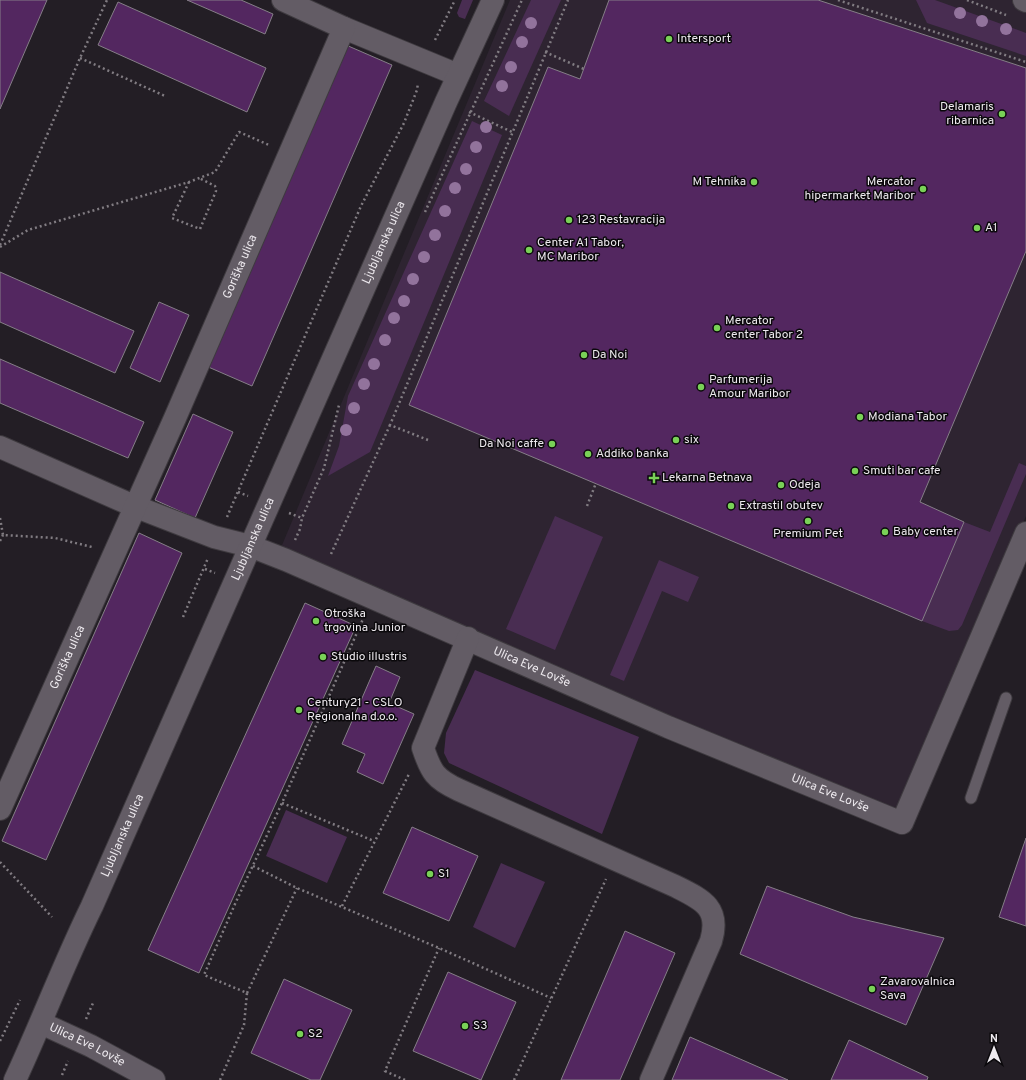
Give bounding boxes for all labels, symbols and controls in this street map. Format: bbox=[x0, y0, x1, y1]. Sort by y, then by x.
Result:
place label: Intersport bbox=[677, 31, 731, 47]
marker: Intersport bbox=[664, 34, 674, 44]
place label: Delamaris ribarnica bbox=[940, 99, 994, 129]
marker: Delamaris ribarnica bbox=[997, 109, 1007, 119]
place label: M Tehnika bbox=[693, 174, 746, 190]
place label: Mercator hipermarket Maribor bbox=[804, 174, 915, 204]
marker: M Tehnika bbox=[749, 177, 759, 187]
marker: Mercator hipermarket Maribor bbox=[918, 184, 928, 194]
street label: Ljubljanska ulica bbox=[359, 199, 409, 287]
place label: 123 Restavracija bbox=[577, 212, 665, 228]
marker: 123 Restavracija bbox=[564, 215, 574, 225]
place label: A1 bbox=[985, 220, 998, 236]
marker: A1 bbox=[972, 223, 982, 233]
street label: Goriška ulica bbox=[219, 232, 261, 302]
place label: Center A1 Tabor, MC Maribor bbox=[537, 235, 624, 265]
marker: Center A1 Tabor, MC Maribor bbox=[524, 245, 534, 255]
place label: Mercator center Tabor 2 bbox=[725, 313, 803, 343]
marker: Mercator center Tabor 2 bbox=[712, 323, 722, 333]
place label: Da Noi bbox=[592, 347, 627, 363]
marker: Da Noi bbox=[579, 350, 589, 360]
place label: Parfumerija Amour Maribor bbox=[709, 372, 791, 402]
marker: Parfumerija Amour Maribor bbox=[696, 382, 706, 392]
place label: Modiana Tabor bbox=[868, 409, 947, 425]
marker: Modiana Tabor bbox=[855, 412, 865, 422]
place label: six bbox=[684, 432, 699, 448]
marker: six bbox=[671, 435, 681, 445]
place label: Da Noi caffe bbox=[479, 436, 544, 452]
marker: Da Noi caffe bbox=[547, 439, 557, 449]
place label: Addiko banka bbox=[596, 446, 669, 462]
marker: Addiko banka bbox=[583, 449, 593, 459]
place label: Smuti bar cafe bbox=[863, 463, 941, 479]
marker: Smuti bar cafe bbox=[850, 466, 860, 476]
place label: Lekarna Betnava bbox=[662, 470, 752, 486]
marker: Lekarna Betnava bbox=[649, 473, 659, 483]
place label: Odeja bbox=[789, 477, 820, 493]
marker: Odeja bbox=[776, 480, 786, 490]
street label: Ljubljanska ulica bbox=[228, 495, 279, 583]
place label: Extrastil obutev bbox=[739, 498, 823, 514]
marker: Extrastil obutev bbox=[726, 501, 736, 511]
marker: Premium Pet bbox=[803, 516, 813, 526]
place label: Baby center bbox=[893, 524, 958, 540]
place label: Premium Pet bbox=[773, 526, 843, 542]
marker: Baby center bbox=[880, 527, 890, 537]
place label: Otroška trgovina Junior bbox=[324, 606, 406, 636]
marker: Otroška trgovina Junior bbox=[311, 616, 321, 626]
street label: Goriška ulica bbox=[46, 623, 89, 692]
street label: Ulica Eve Lovše bbox=[490, 643, 573, 691]
place label: Studio illustris bbox=[331, 649, 407, 665]
marker: Studio illustris bbox=[318, 652, 328, 662]
place label: Century21 - CSLO Regionalna d.o.o. bbox=[307, 695, 403, 725]
marker: Century21 - CSLO Regionalna d.o.o. bbox=[294, 705, 304, 715]
street label: Ulica Eve Lovše bbox=[789, 770, 871, 817]
street label: Ljubljanska ulica bbox=[98, 792, 148, 880]
place label: S1 bbox=[438, 866, 450, 882]
marker: S1 bbox=[425, 869, 435, 879]
place label: Zavarovalnica Sava bbox=[880, 974, 955, 1004]
marker: Zavarovalnica Sava bbox=[867, 984, 877, 994]
place label: S3 bbox=[473, 1018, 487, 1034]
street label: Ulica Eve Lovše bbox=[46, 1020, 128, 1071]
marker: S3 bbox=[460, 1021, 470, 1031]
place label: S2 bbox=[308, 1026, 323, 1042]
north arrow bbox=[974, 1028, 1014, 1068]
marker: S2 bbox=[295, 1029, 305, 1039]
text: N bbox=[990, 1032, 998, 1046]

